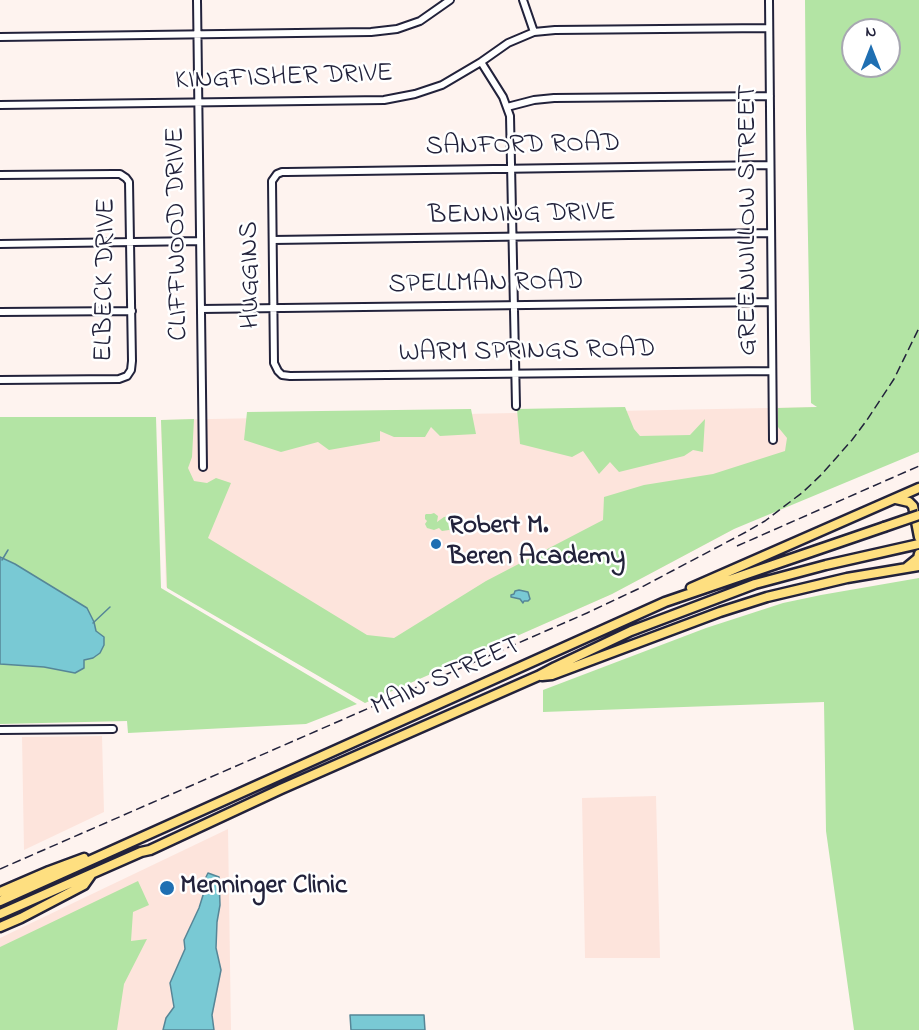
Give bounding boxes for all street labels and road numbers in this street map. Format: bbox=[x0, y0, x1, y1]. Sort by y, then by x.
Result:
street label: KINGFISHER DRIVE bbox=[174, 59, 394, 99]
street label: GREENWILLOW STREET bbox=[734, 84, 766, 356]
street label: CLIFFWOOD DRIVE bbox=[161, 127, 197, 341]
street label: SANFORD ROAD bbox=[425, 129, 621, 165]
street label: ELBECK DRIVE bbox=[89, 198, 125, 362]
street label: BENNING DRIVE bbox=[428, 198, 616, 234]
street label: HUGGINS bbox=[235, 221, 269, 329]
street label: SPELLMAN ROAD bbox=[388, 267, 584, 303]
street label: WARM SPRINGS ROAD bbox=[398, 335, 656, 371]
street label: MAIN STREET bbox=[367, 631, 527, 725]

